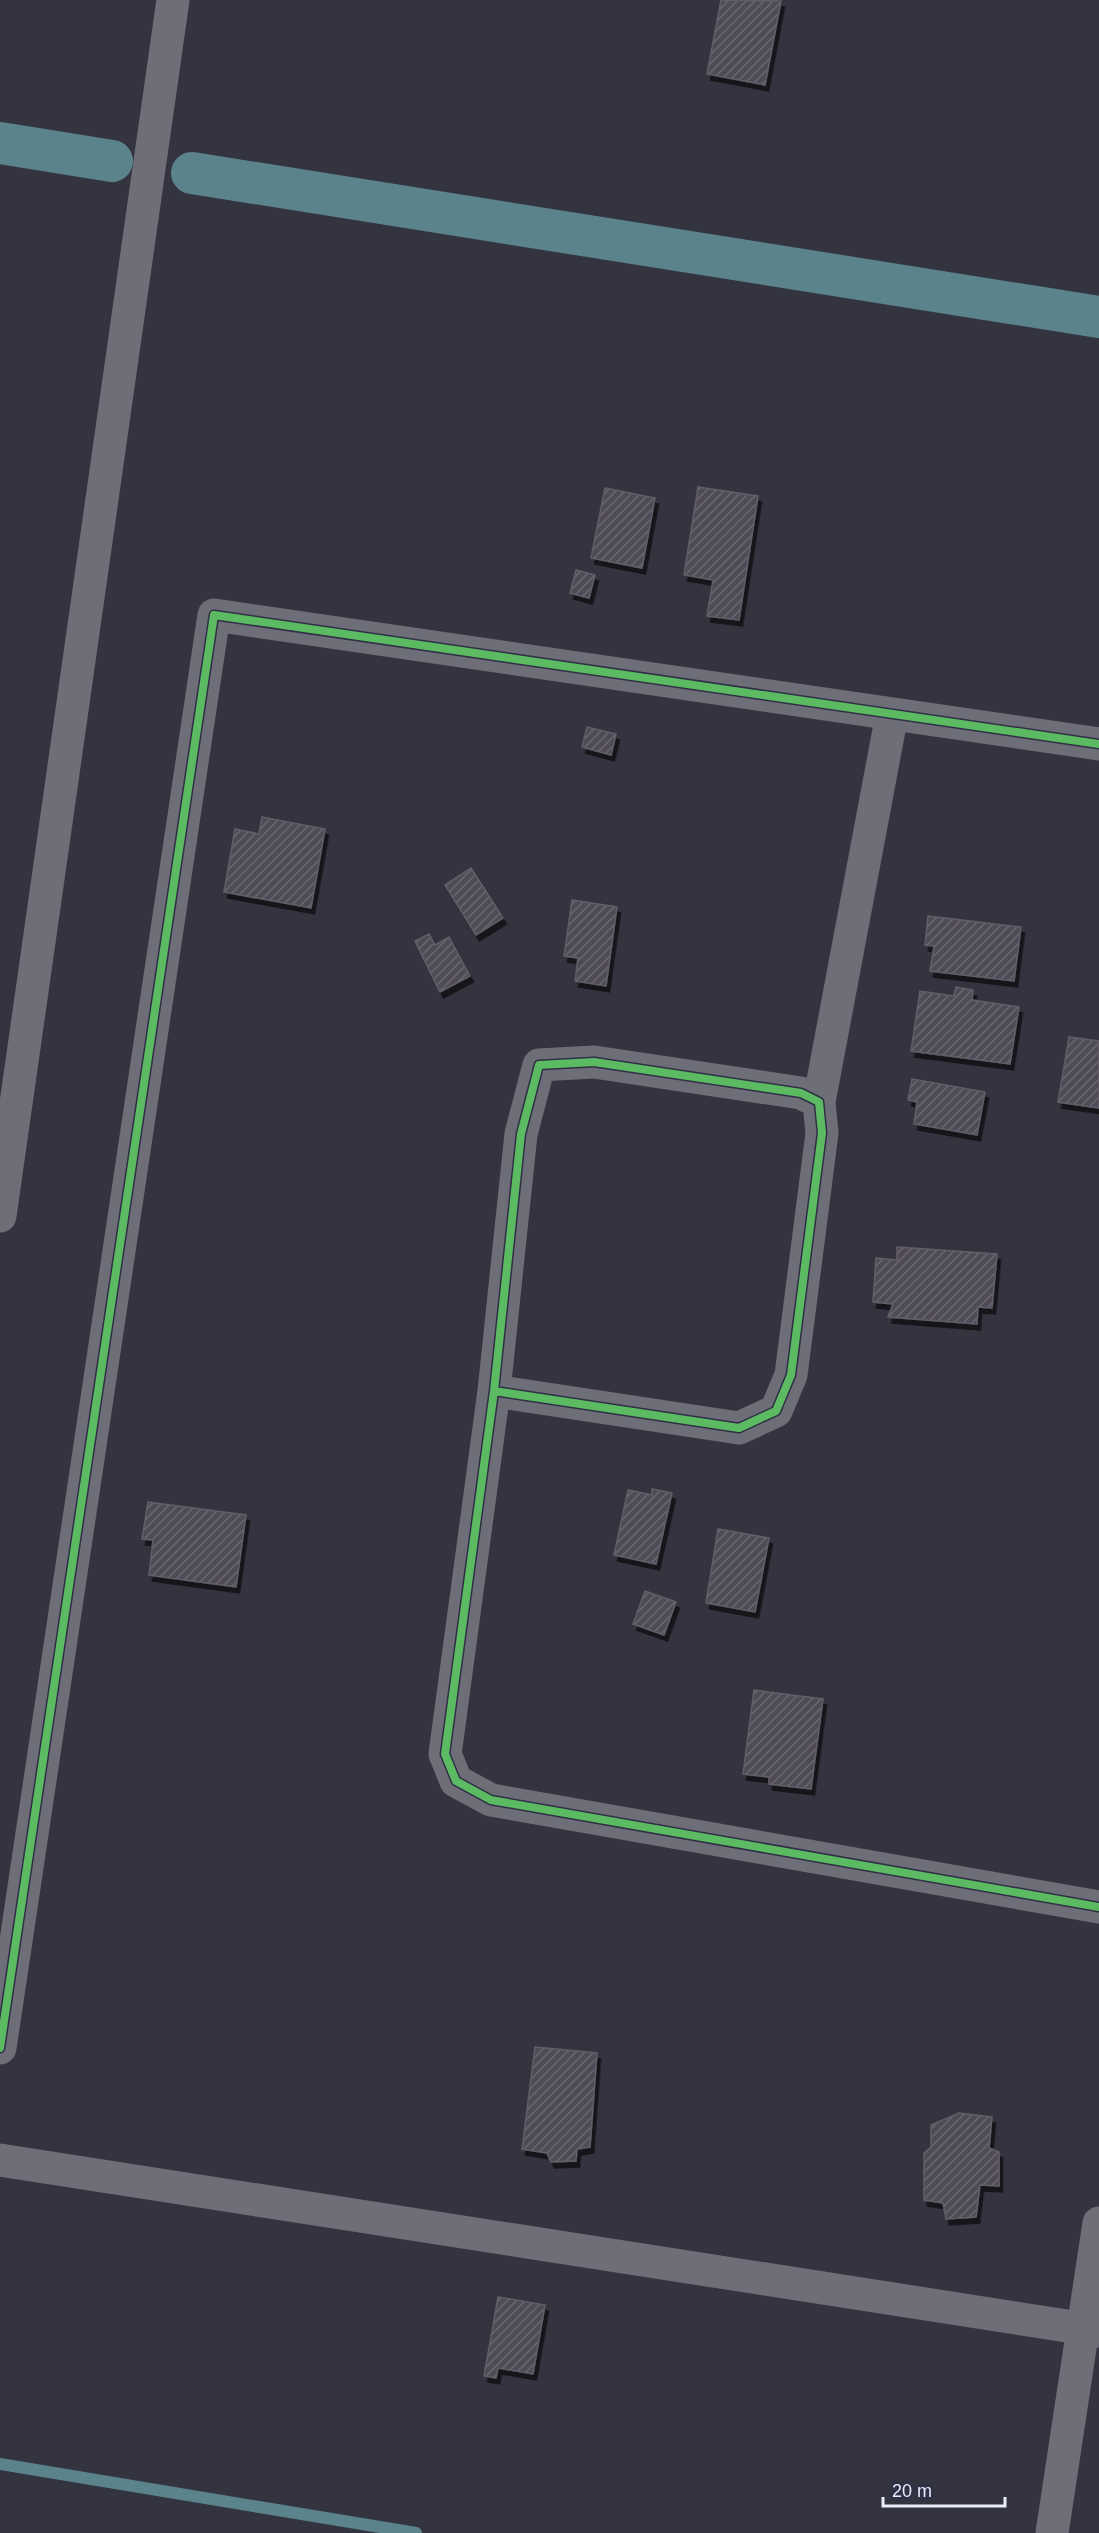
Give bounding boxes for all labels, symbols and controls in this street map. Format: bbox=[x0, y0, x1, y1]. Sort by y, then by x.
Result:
scale bar bbox=[883, 2470, 1004, 2508]
text: 20 m bbox=[892, 2481, 932, 2501]

